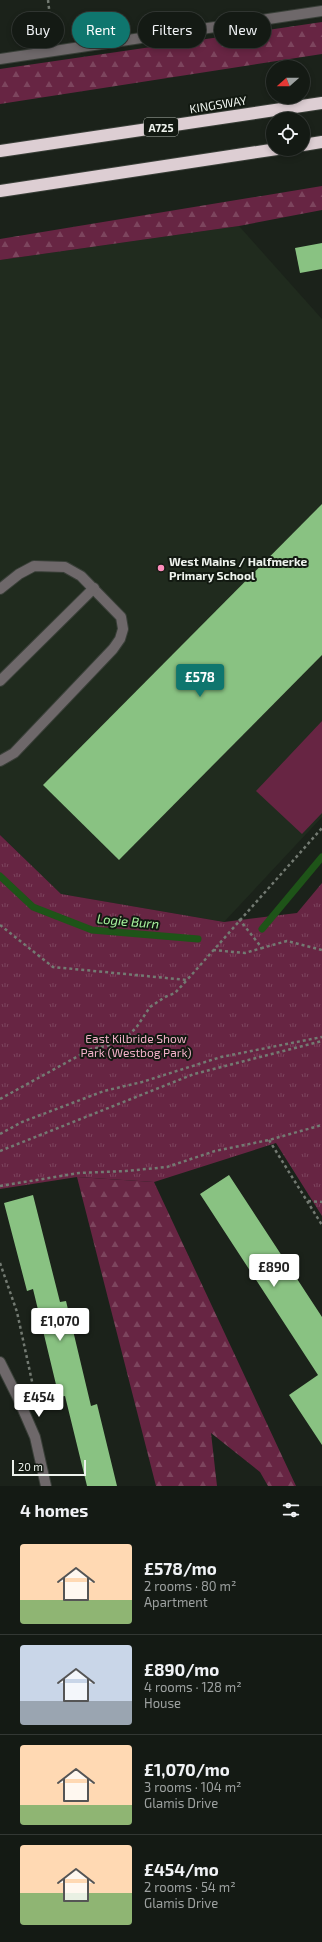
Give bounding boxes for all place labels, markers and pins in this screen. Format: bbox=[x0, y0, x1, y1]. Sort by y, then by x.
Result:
place label: West Mains / Halfmerke Primary School bbox=[169, 554, 307, 583]
marker: West Mains / Halfmerke Primary School bbox=[156, 563, 166, 573]
pin: £578 bbox=[176, 664, 224, 698]
pin: £890 bbox=[250, 1254, 298, 1288]
pin: £1,070 bbox=[27, 1308, 93, 1342]
pin: £454 bbox=[15, 1384, 63, 1418]

